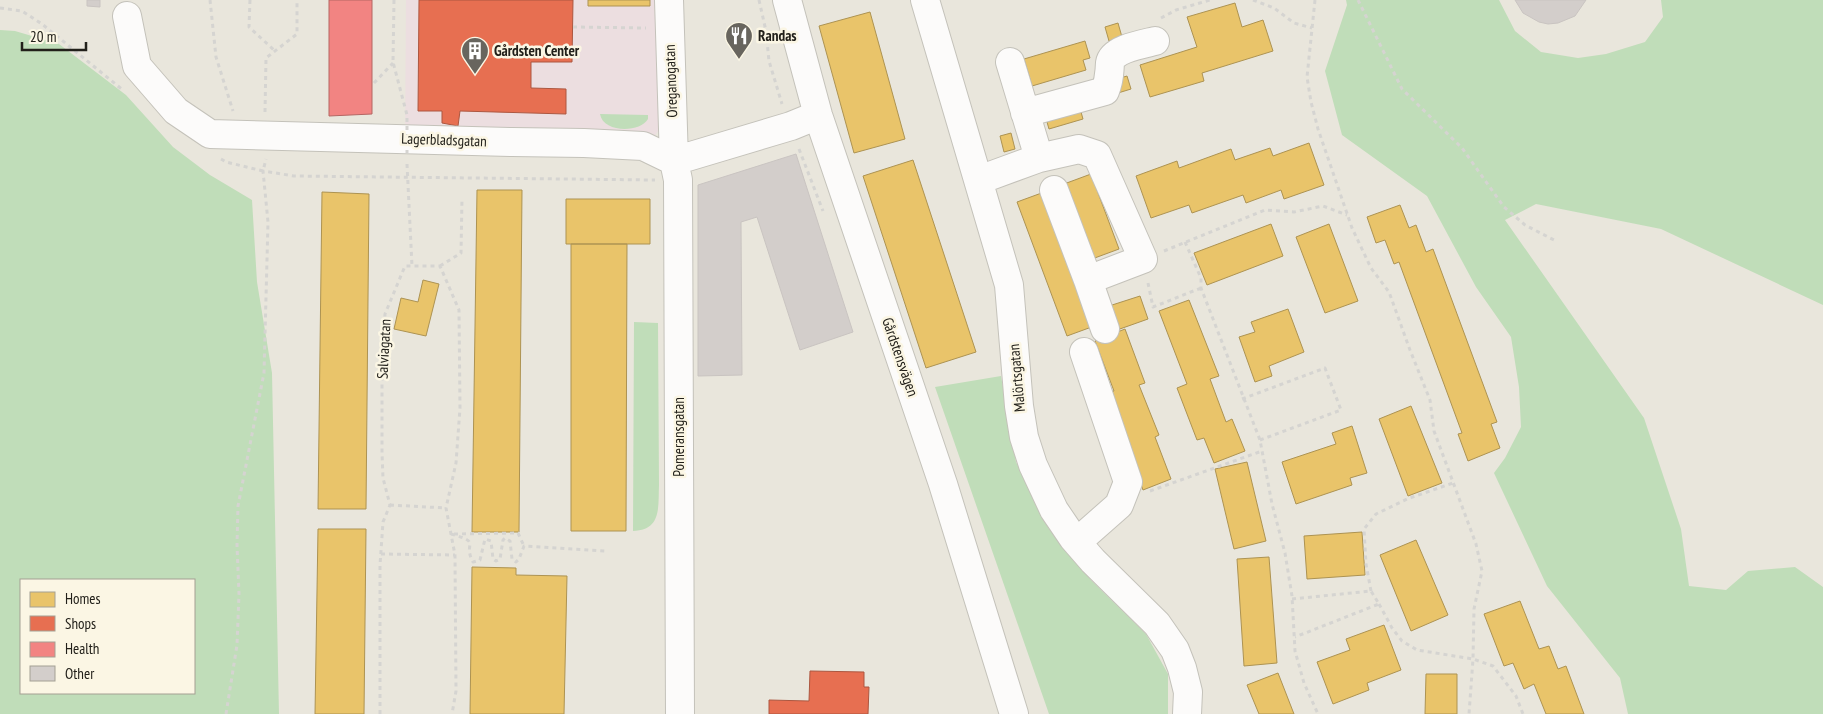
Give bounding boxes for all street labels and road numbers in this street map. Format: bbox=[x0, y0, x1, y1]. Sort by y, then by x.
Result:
street label: Oreganogatan bbox=[660, 44, 681, 118]
street label: Lagerbladsgatan bbox=[401, 129, 487, 150]
street label: Gårdstensvägen bbox=[878, 315, 923, 399]
street label: Salviagatan bbox=[372, 318, 395, 380]
street label: Malörtsgatan bbox=[1004, 343, 1029, 413]
street label: Pomeransgatan bbox=[669, 397, 688, 477]

